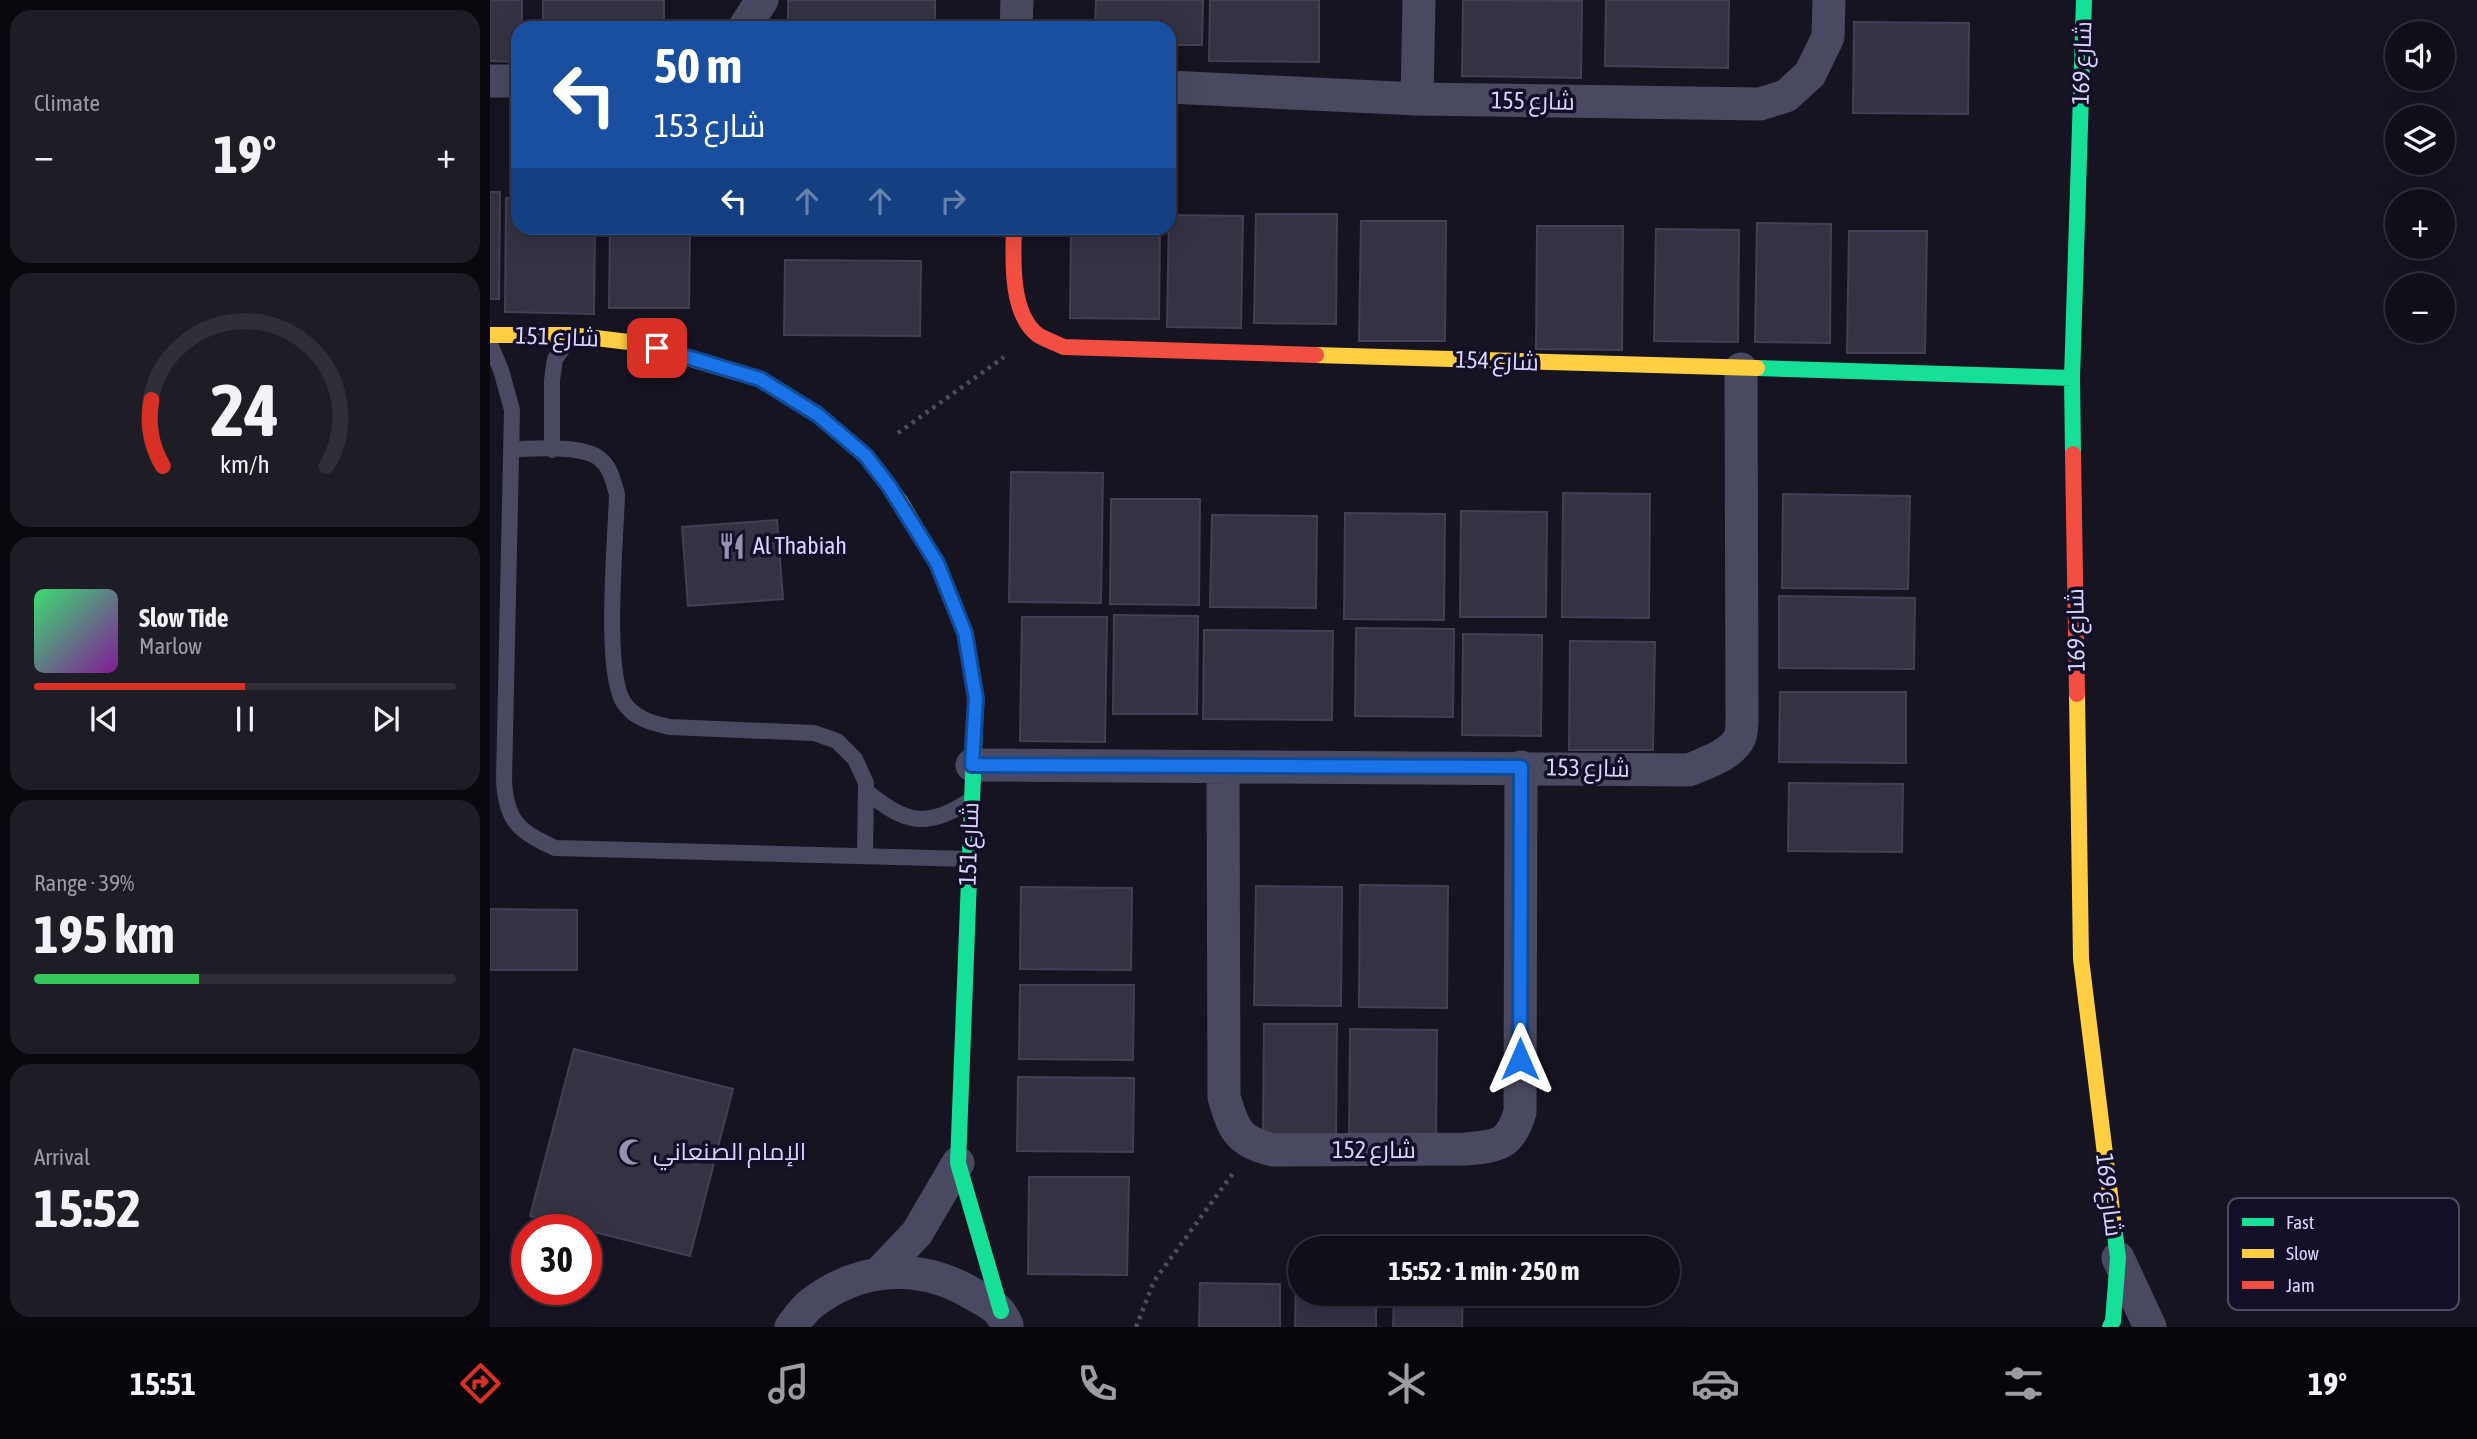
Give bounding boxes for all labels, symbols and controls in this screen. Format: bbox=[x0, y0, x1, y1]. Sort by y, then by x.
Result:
street label: شارع 169 bbox=[2067, 21, 2099, 105]
map controls bbox=[2385, 21, 2455, 343]
button: sound bbox=[2385, 21, 2455, 91]
text: 50 m bbox=[654, 37, 742, 93]
icon: left bbox=[539, 49, 630, 140]
street label: شارع 155 bbox=[1491, 86, 1575, 118]
text: Climate bbox=[34, 90, 100, 116]
button: layers bbox=[2385, 105, 2455, 175]
text: شارع 153 bbox=[654, 107, 766, 144]
text: 19° bbox=[213, 124, 277, 184]
text: − bbox=[34, 133, 54, 176]
text: + bbox=[436, 133, 456, 176]
icon: left bbox=[715, 182, 753, 220]
icon: ahead bbox=[788, 182, 826, 220]
icon: ahead bbox=[861, 182, 899, 220]
icon: right bbox=[934, 182, 972, 220]
button: + bbox=[2385, 189, 2455, 259]
button: − bbox=[2385, 273, 2455, 343]
pin bbox=[627, 318, 687, 378]
street label: شارع 151 bbox=[515, 322, 599, 354]
icon: arrive bbox=[638, 329, 676, 367]
street label: شارع 154 bbox=[1455, 346, 1539, 378]
text: 24 bbox=[211, 369, 279, 452]
text: km/h bbox=[220, 450, 270, 478]
restaurant icon: Al Thabiah bbox=[717, 531, 747, 561]
place label: Al Thabiah bbox=[753, 532, 847, 559]
street label: شارع 169 bbox=[2061, 588, 2093, 672]
text: Slow Tide bbox=[139, 603, 229, 633]
text: Marlow bbox=[139, 633, 202, 659]
icon: previous bbox=[85, 700, 123, 738]
icon: pause bbox=[226, 700, 264, 738]
icon: next bbox=[367, 700, 405, 738]
street label: شارع 153 bbox=[1546, 753, 1630, 785]
street label: شارع 151 bbox=[954, 802, 986, 886]
text: Range · 39% bbox=[34, 870, 134, 896]
text: 195 km bbox=[34, 904, 175, 964]
position arrow bbox=[1483, 1022, 1557, 1096]
street label: شارع 152 bbox=[1332, 1136, 1416, 1166]
mosque icon: الإمام الصنعاني bbox=[617, 1137, 647, 1167]
place label: الإمام الصنعاني bbox=[653, 1138, 806, 1171]
text: Arrival bbox=[34, 1144, 90, 1170]
street label: شارع 169 bbox=[2088, 1152, 2128, 1238]
text: 15:52 bbox=[34, 1178, 141, 1238]
legend bbox=[2228, 1198, 2459, 1310]
text: Fast bbox=[2286, 1211, 2314, 1233]
speed limit sign: 30 bbox=[511, 1214, 602, 1305]
text: Slow bbox=[2286, 1242, 2320, 1264]
text: 15:52 · 1 min · 250 m bbox=[1389, 1256, 1579, 1286]
text: Jam bbox=[2286, 1274, 2315, 1296]
icon: directions bbox=[456, 1359, 505, 1408]
icon: music bbox=[764, 1359, 813, 1408]
icon: phone bbox=[1073, 1359, 1122, 1408]
icon: climate bbox=[1382, 1359, 1431, 1408]
icon: car bbox=[1691, 1359, 1740, 1408]
icon: filters bbox=[1999, 1359, 2048, 1408]
text: 15:51 bbox=[130, 1365, 196, 1402]
text: 19° bbox=[2308, 1365, 2347, 1402]

